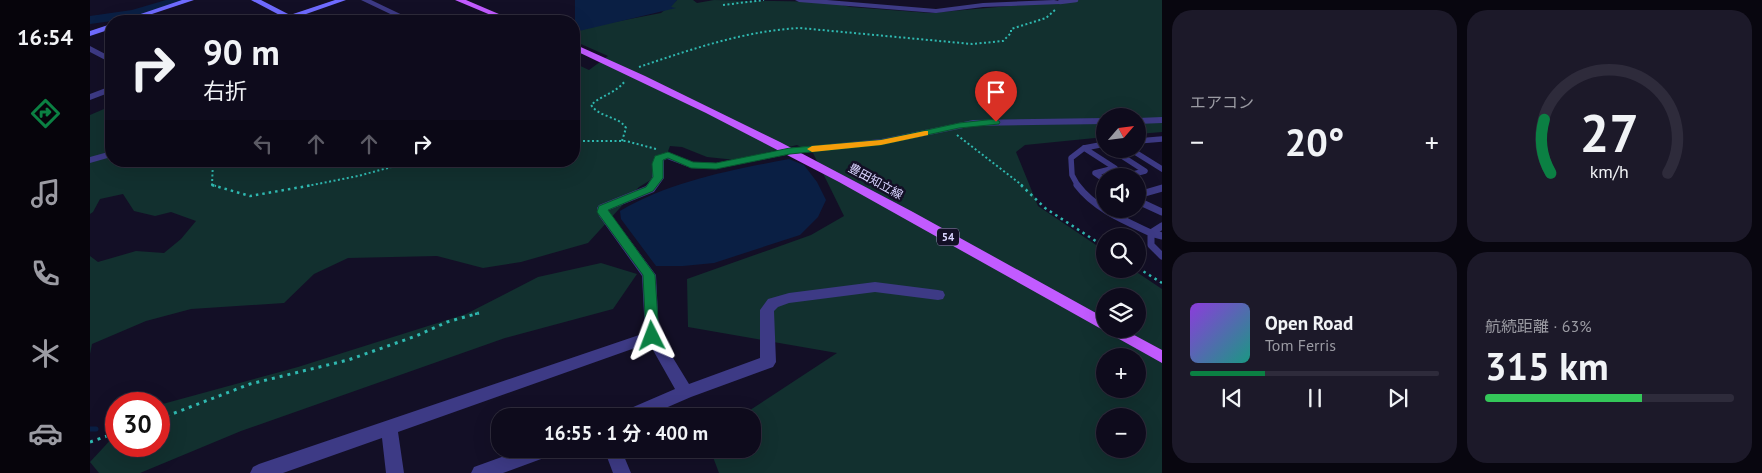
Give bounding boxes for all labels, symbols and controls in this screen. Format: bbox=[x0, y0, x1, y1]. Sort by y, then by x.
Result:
text: 16:54 bbox=[17, 23, 73, 51]
text: 90 m bbox=[203, 29, 280, 75]
icon: right bbox=[120, 35, 185, 100]
pin bbox=[975, 71, 1017, 122]
text: 右折 bbox=[203, 77, 247, 105]
icon: arrive bbox=[982, 78, 1010, 106]
text: エアコン bbox=[1190, 92, 1254, 112]
icon: directions bbox=[28, 96, 63, 131]
text: 27 bbox=[1580, 99, 1639, 166]
north arrow bbox=[1096, 108, 1146, 158]
map controls bbox=[1096, 108, 1146, 458]
text: 20° bbox=[1285, 117, 1344, 166]
text: − bbox=[1190, 123, 1204, 160]
text: + bbox=[1425, 123, 1439, 160]
icon: left bbox=[249, 130, 277, 158]
icon: ahead bbox=[302, 130, 330, 158]
icon: ahead bbox=[355, 130, 383, 158]
icon: right bbox=[408, 130, 436, 158]
street label: 豊田知立線 bbox=[846, 160, 906, 202]
text: km/h bbox=[1590, 160, 1629, 183]
button: sound bbox=[1096, 168, 1146, 218]
icon: music bbox=[28, 176, 63, 211]
road number: 54 bbox=[937, 228, 959, 246]
button: search bbox=[1096, 228, 1146, 278]
icon: phone bbox=[28, 256, 63, 291]
button: layers bbox=[1096, 288, 1146, 338]
position arrow bbox=[625, 309, 677, 361]
text: Open Road bbox=[1265, 311, 1353, 335]
text: 航続距離 · 63% bbox=[1485, 316, 1592, 336]
text: Tom Ferris bbox=[1265, 335, 1336, 355]
icon: climate bbox=[28, 336, 63, 371]
text: 315 km bbox=[1485, 341, 1609, 390]
button: + bbox=[1096, 348, 1146, 398]
icon: previous bbox=[1218, 384, 1246, 412]
icon: pause bbox=[1301, 384, 1329, 412]
icon: next bbox=[1384, 384, 1412, 412]
speed limit sign: 30 bbox=[105, 392, 170, 457]
button: − bbox=[1096, 408, 1146, 458]
icon: car bbox=[28, 416, 63, 451]
text: 16:55 · 1 分 · 400 m bbox=[544, 421, 708, 445]

